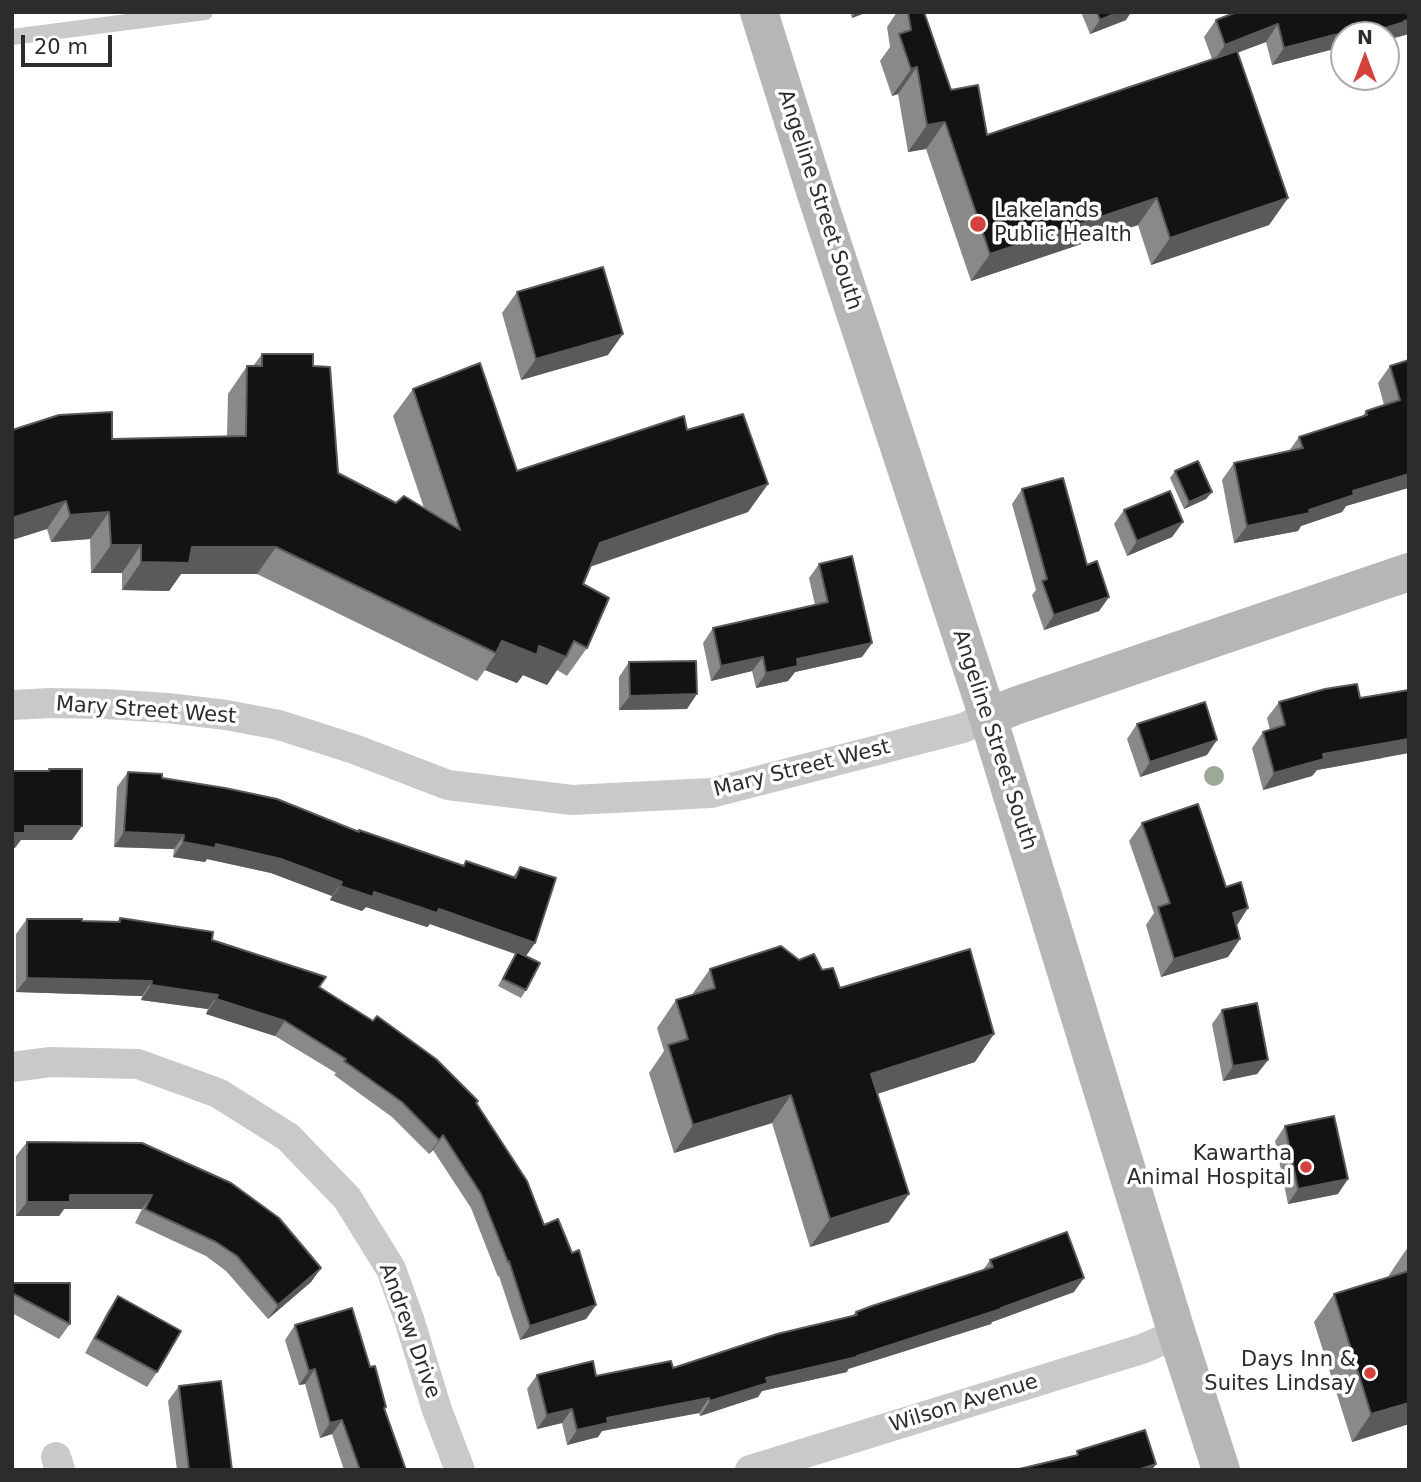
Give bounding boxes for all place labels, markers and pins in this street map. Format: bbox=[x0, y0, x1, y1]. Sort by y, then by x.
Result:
place label: Lakelands Public Health bbox=[994, 199, 1132, 249]
marker: Lakelands Public Health bbox=[968, 214, 988, 234]
place label: Kawartha Animal Hospital bbox=[1127, 1142, 1292, 1192]
marker: Kawartha Animal Hospital bbox=[1298, 1159, 1314, 1175]
place label: Days Inn & Suites Lindsay bbox=[1204, 1348, 1356, 1398]
marker: Days Inn & Suites Lindsay bbox=[1362, 1365, 1378, 1381]

